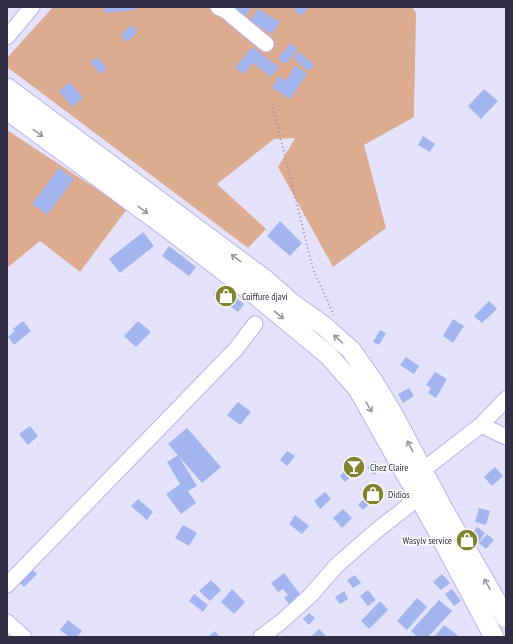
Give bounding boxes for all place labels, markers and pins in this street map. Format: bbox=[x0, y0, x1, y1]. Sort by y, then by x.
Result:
shop icon: Coiffure djavi bbox=[213, 283, 239, 309]
place label: Coiffure djavi bbox=[242, 290, 288, 303]
bar icon: Chez Claire bbox=[341, 454, 367, 480]
place label: Chez Claire bbox=[370, 461, 408, 474]
shop icon: Didios bbox=[360, 481, 386, 507]
place label: Didios bbox=[388, 488, 410, 501]
shop icon: Wasylv service bbox=[454, 527, 480, 553]
place label: Wasylv service bbox=[403, 534, 452, 547]

